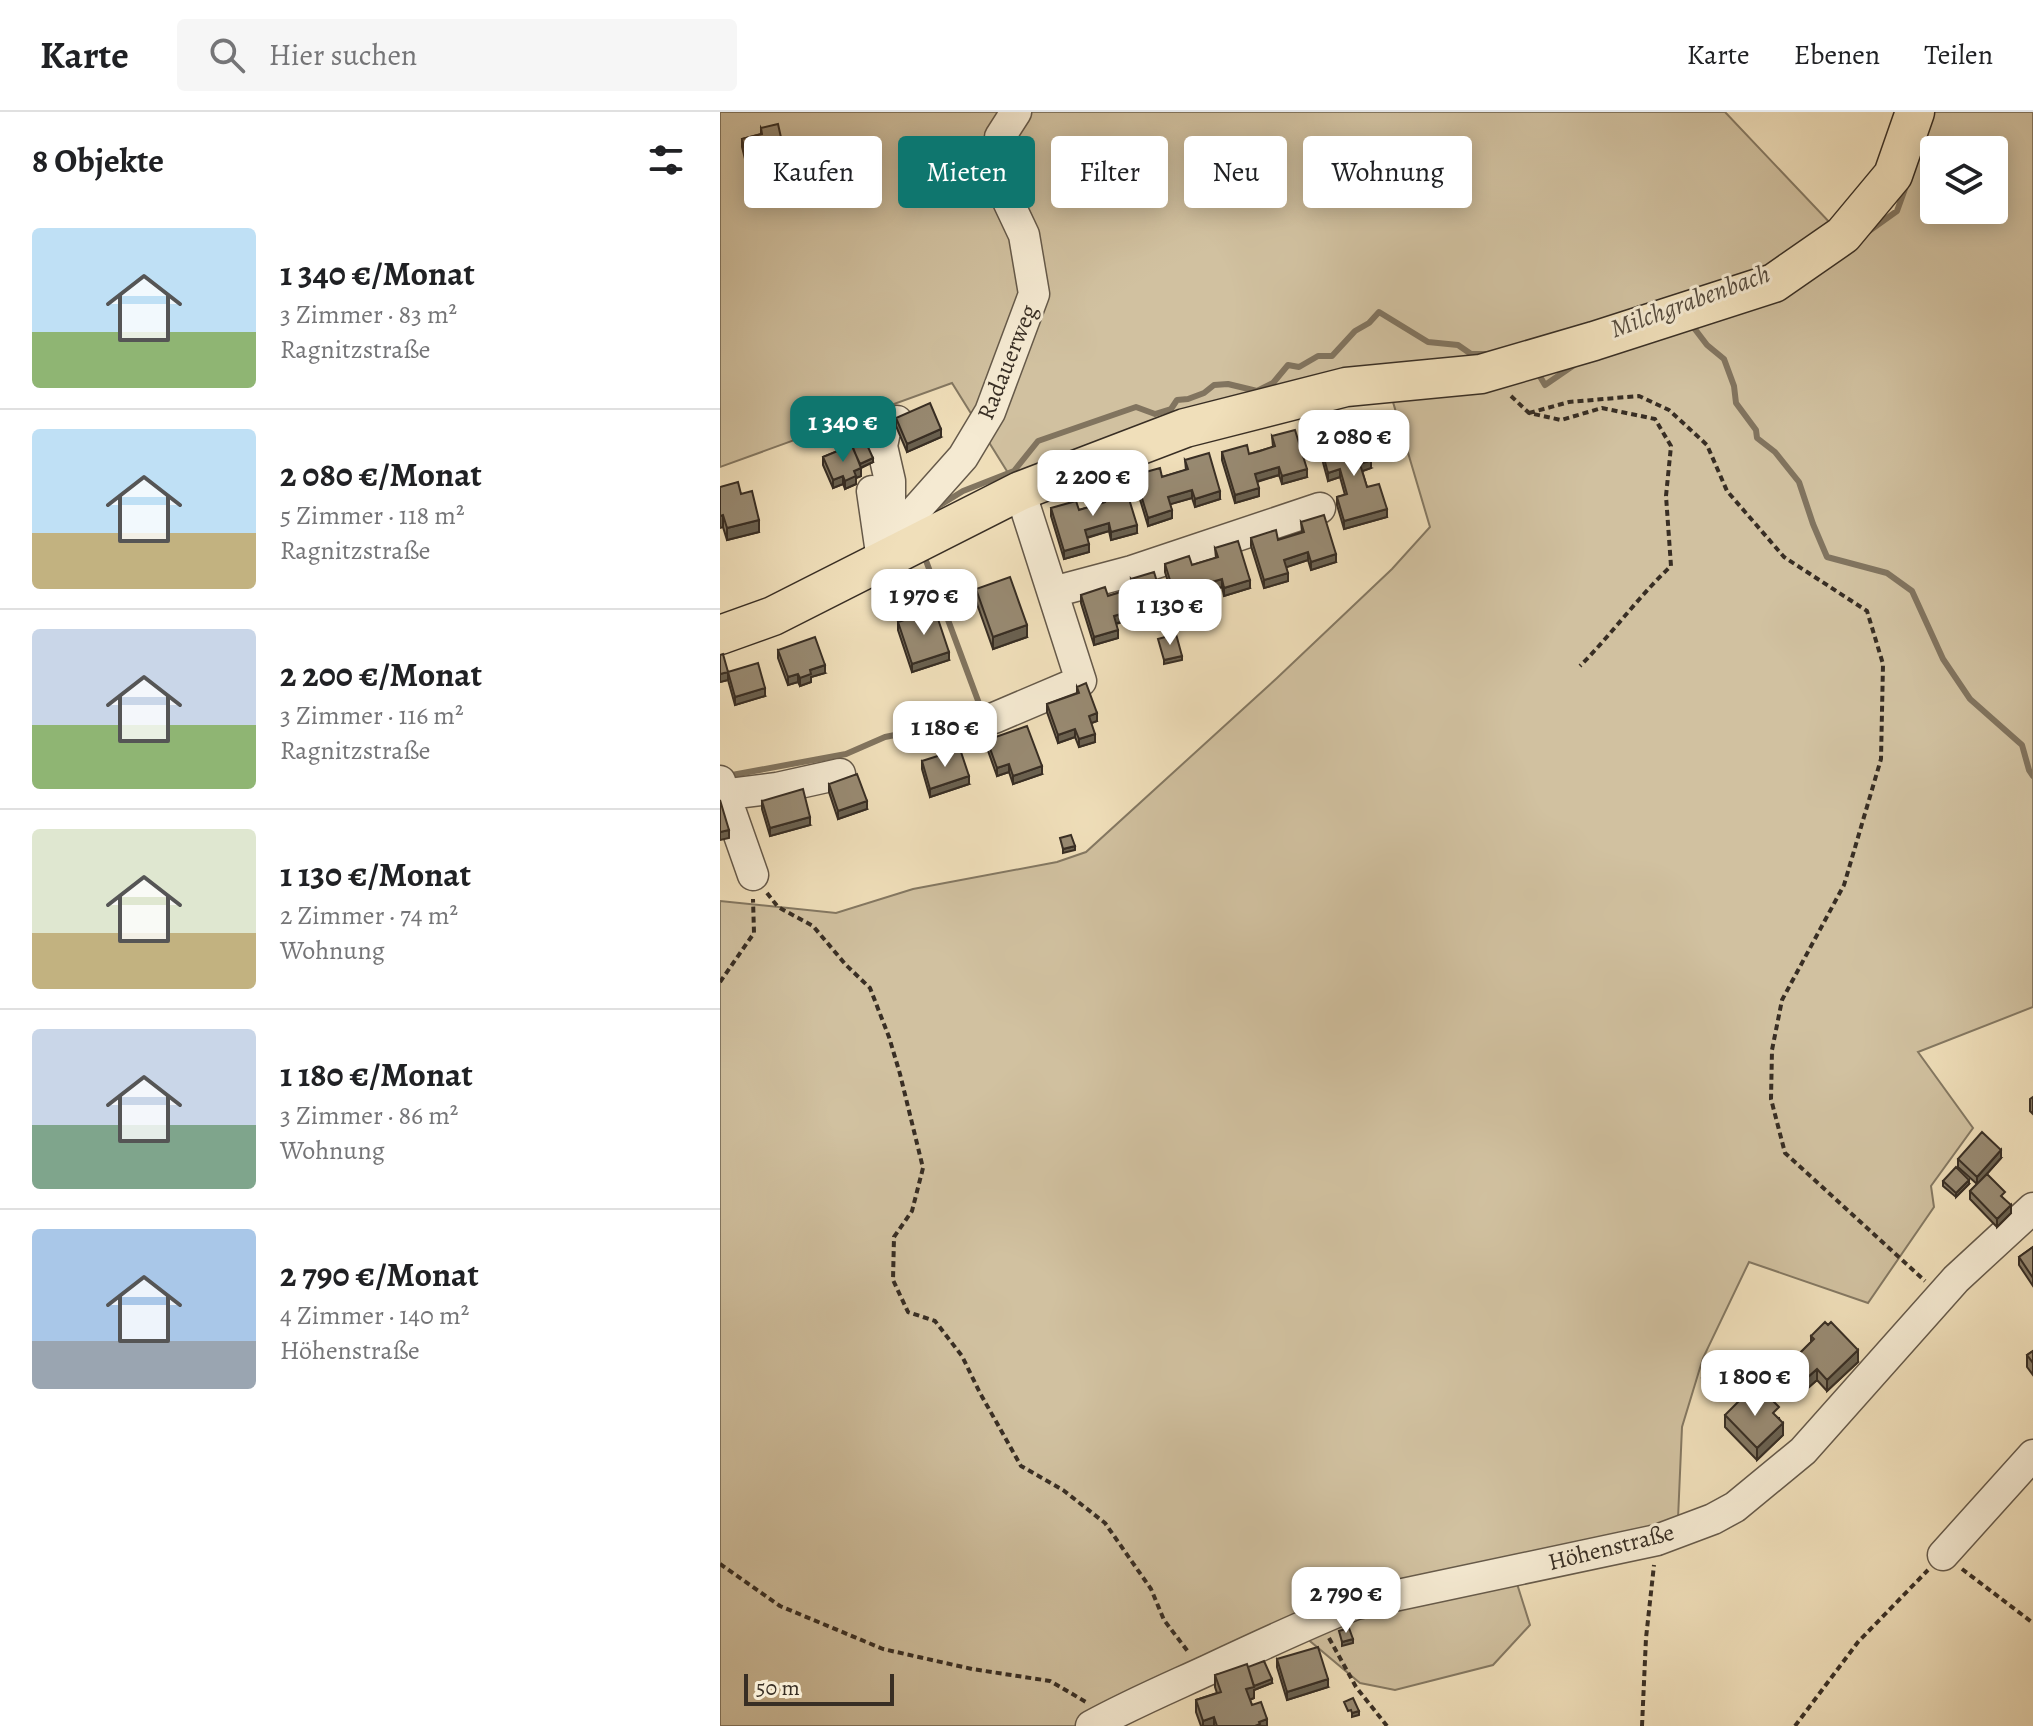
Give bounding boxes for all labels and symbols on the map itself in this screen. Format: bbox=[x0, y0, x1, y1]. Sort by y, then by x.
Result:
water label: Milchgrabenbach bbox=[1605, 256, 1775, 346]
street label: Radauerweg bbox=[969, 300, 1045, 424]
pin: 1 340 € bbox=[769, 396, 917, 464]
pin: 2 080 € bbox=[1280, 410, 1428, 478]
pin: 2 200 € bbox=[1019, 450, 1167, 518]
pin: 1 970 € bbox=[850, 569, 998, 637]
pin: 1 130 € bbox=[1096, 579, 1244, 647]
pin: 1 180 € bbox=[871, 701, 1019, 769]
pin: 1 800 € bbox=[1681, 1350, 1829, 1418]
street label: Höhenstraße bbox=[1545, 1516, 1677, 1578]
pin: 2 790 € bbox=[1272, 1567, 1420, 1635]
scale bar bbox=[744, 1670, 894, 1706]

